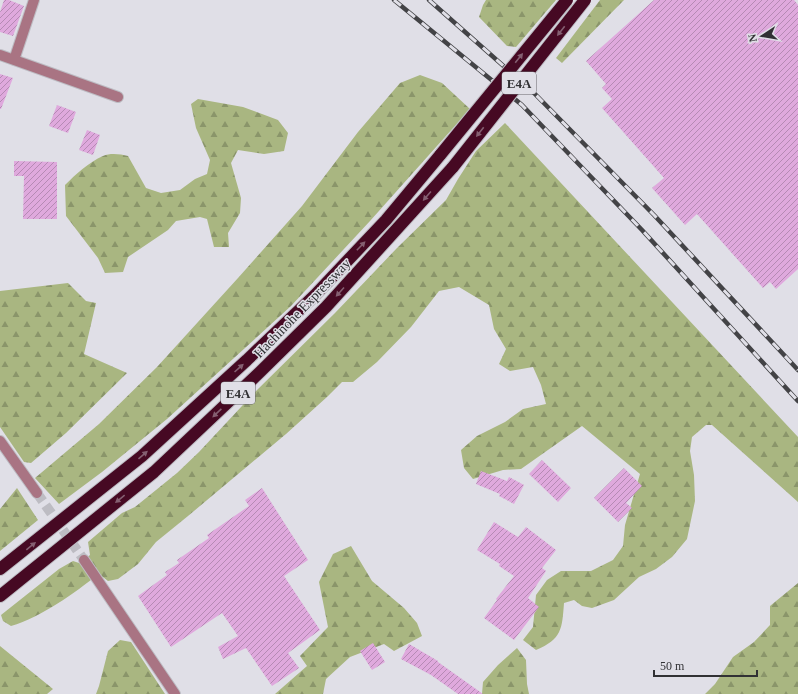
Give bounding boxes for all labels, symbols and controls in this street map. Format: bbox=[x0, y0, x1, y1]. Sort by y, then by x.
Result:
north arrow bbox=[742, 16, 782, 56]
one-way arrow bbox=[556, 25, 565, 36]
text: N bbox=[746, 33, 759, 43]
one-way arrow bbox=[515, 53, 524, 64]
road number: E4A bbox=[502, 72, 536, 94]
one-way arrow bbox=[475, 127, 484, 138]
one-way arrow bbox=[422, 191, 431, 201]
one-way arrow bbox=[356, 241, 366, 251]
street label: Hachinohe Expressway bbox=[251, 256, 354, 361]
one-way arrow bbox=[336, 288, 345, 297]
one-way arrow bbox=[234, 363, 244, 372]
road number: E4A bbox=[221, 382, 255, 404]
one-way arrow bbox=[212, 408, 222, 417]
one-way arrow bbox=[137, 450, 148, 459]
one-way arrow bbox=[115, 495, 126, 504]
one-way arrow bbox=[26, 541, 36, 550]
scale bar bbox=[654, 652, 757, 678]
text: 50 m bbox=[660, 659, 685, 673]

